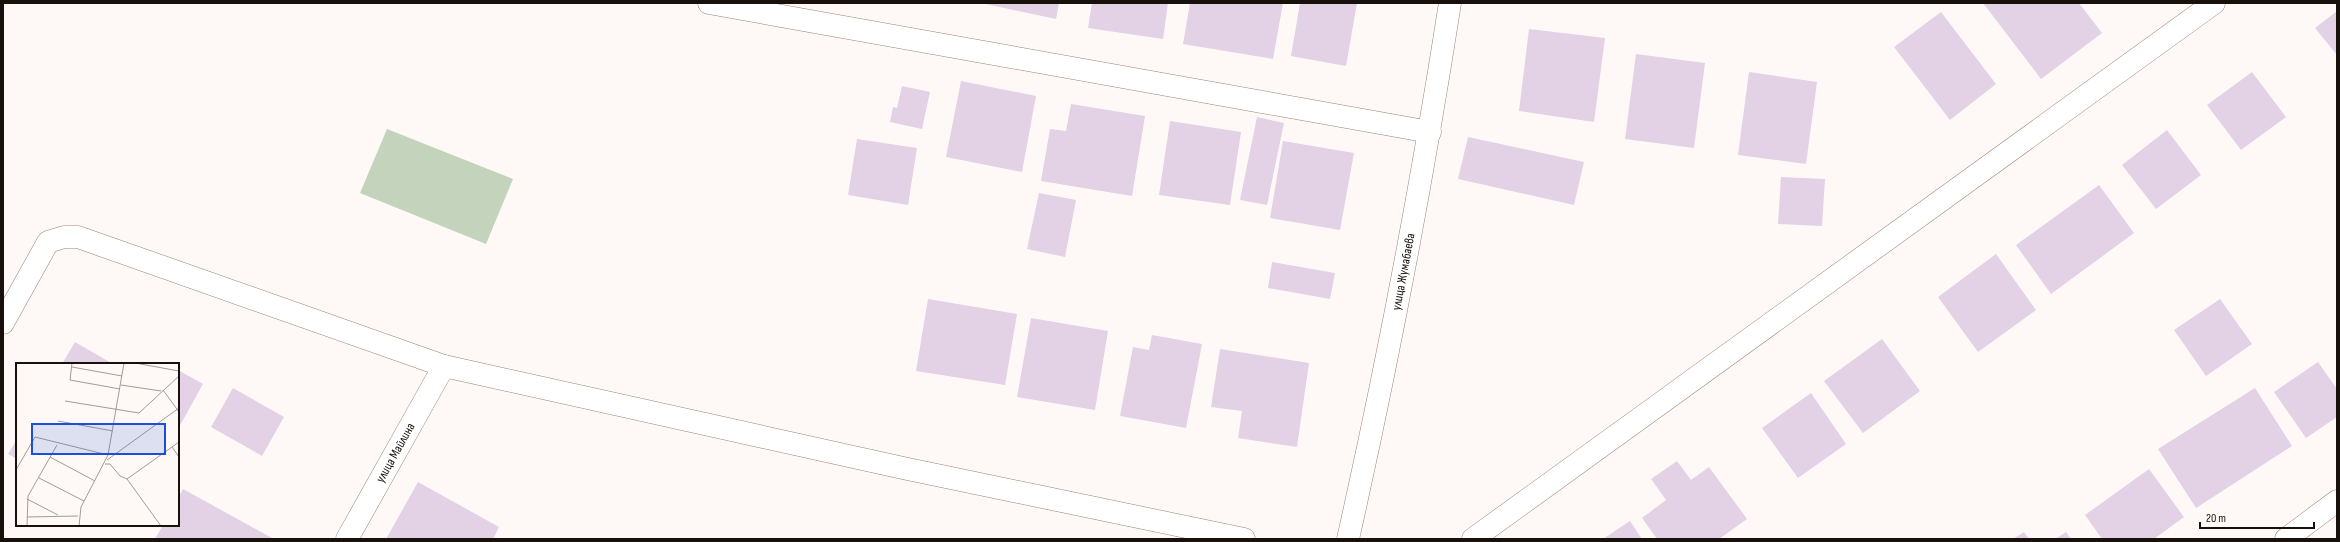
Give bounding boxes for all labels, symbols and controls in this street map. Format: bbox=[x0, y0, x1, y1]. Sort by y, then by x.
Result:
street label: улица Жумабаева bbox=[1388, 232, 1419, 312]
inset map bbox=[16, 363, 179, 526]
street label: улица Майлина bbox=[372, 420, 419, 485]
scale bar bbox=[2200, 504, 2314, 530]
text: 20 m bbox=[2206, 511, 2226, 526]

